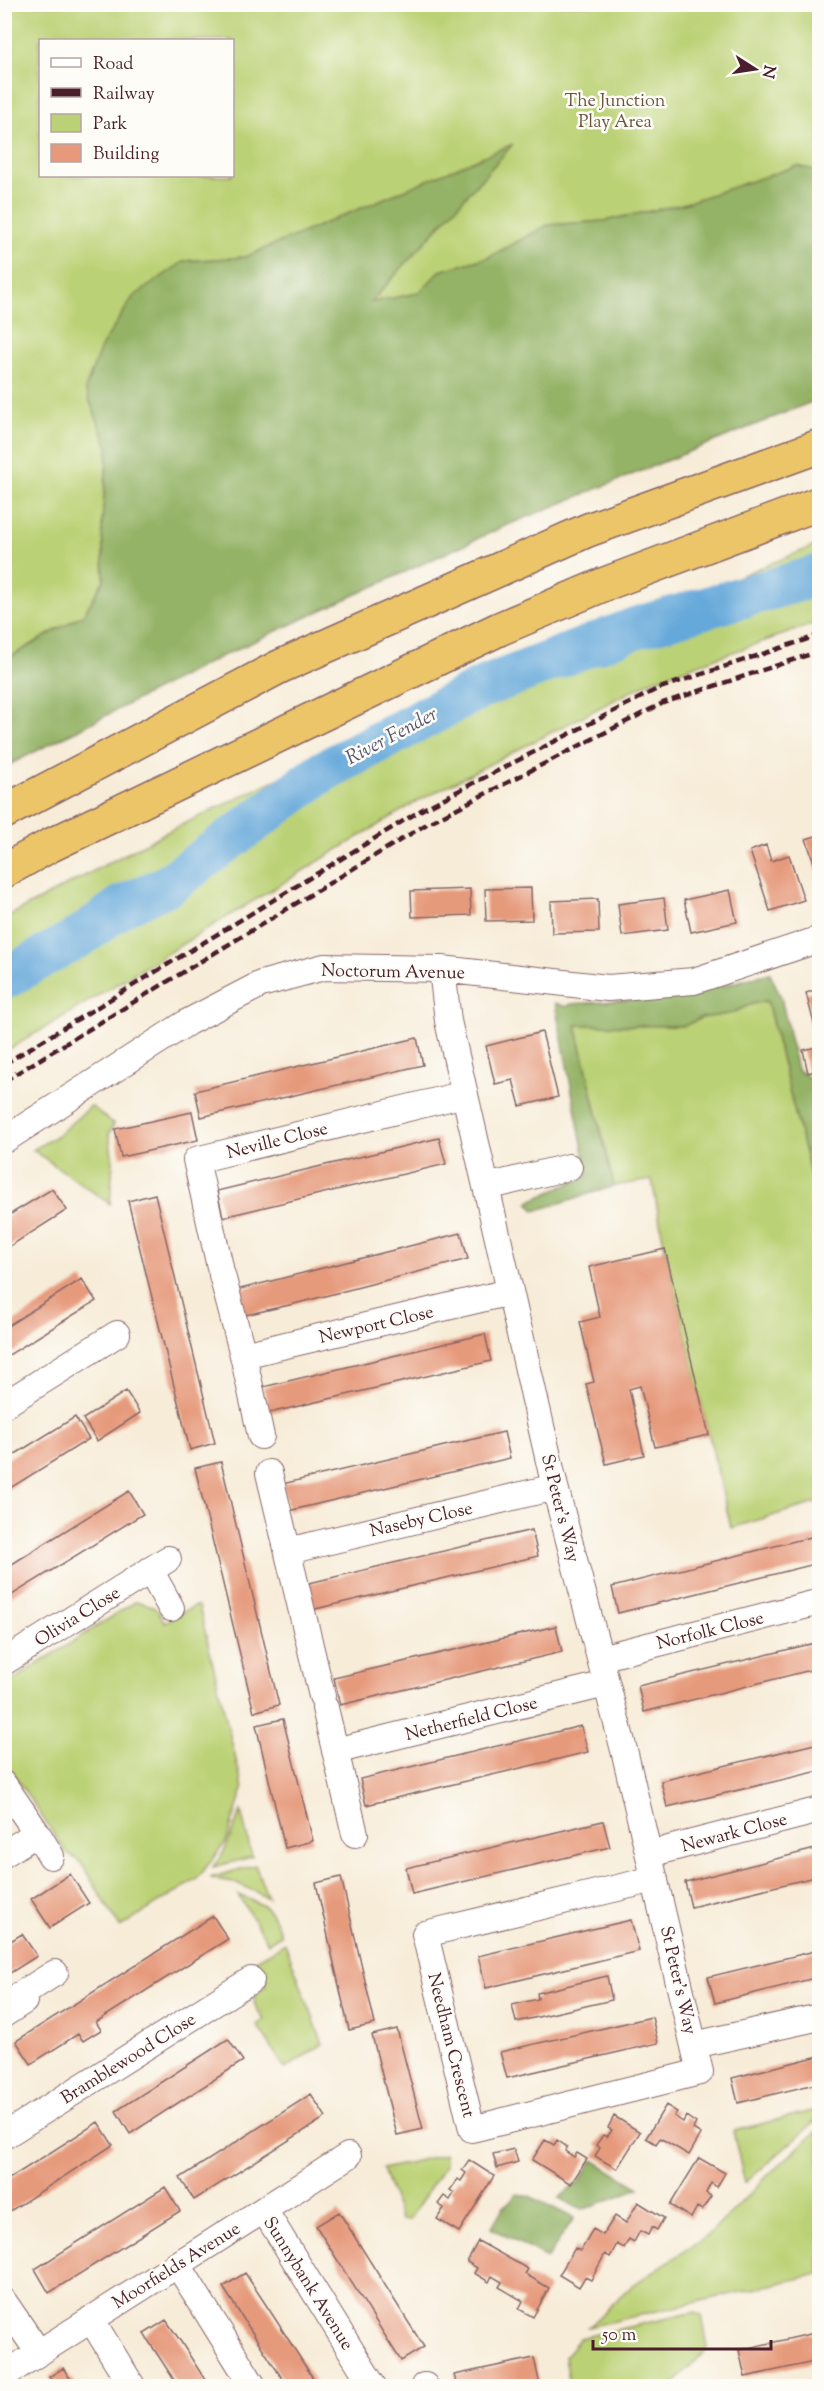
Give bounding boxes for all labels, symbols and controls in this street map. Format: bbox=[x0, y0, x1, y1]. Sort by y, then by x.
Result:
legend bbox=[39, 39, 234, 177]
north arrow bbox=[725, 39, 785, 99]
text: Road bbox=[93, 52, 133, 78]
text: N bbox=[755, 63, 780, 80]
text: Railway bbox=[93, 82, 155, 108]
park label: The Junction Play Area bbox=[564, 89, 666, 136]
text: Park bbox=[93, 112, 128, 138]
text: Building bbox=[93, 142, 159, 168]
water label: River Fender bbox=[341, 701, 443, 774]
street label: Noctorum Avenue bbox=[321, 959, 465, 987]
street label: Neville Close bbox=[224, 1117, 331, 1167]
street label: Newport Close bbox=[317, 1300, 436, 1352]
street label: St Peter's Way bbox=[533, 1452, 585, 1565]
street label: Naseby Close bbox=[368, 1497, 475, 1545]
street label: Olivia Close bbox=[30, 1581, 126, 1654]
street label: Norfolk Close bbox=[654, 1606, 767, 1658]
street label: Netherfield Close bbox=[403, 1691, 540, 1749]
street label: Newark Close bbox=[679, 1807, 790, 1861]
street label: St Peter's Way bbox=[652, 1924, 702, 2037]
street label: Needham Crescent bbox=[420, 1970, 481, 2121]
street label: Bramblewood Close bbox=[56, 2008, 202, 2112]
street label: Sunnybank Avenue bbox=[256, 2212, 359, 2356]
street label: Moorfields Avenue bbox=[108, 2217, 246, 2317]
scale bar bbox=[593, 2313, 772, 2351]
text: 50 m bbox=[601, 2323, 637, 2349]

